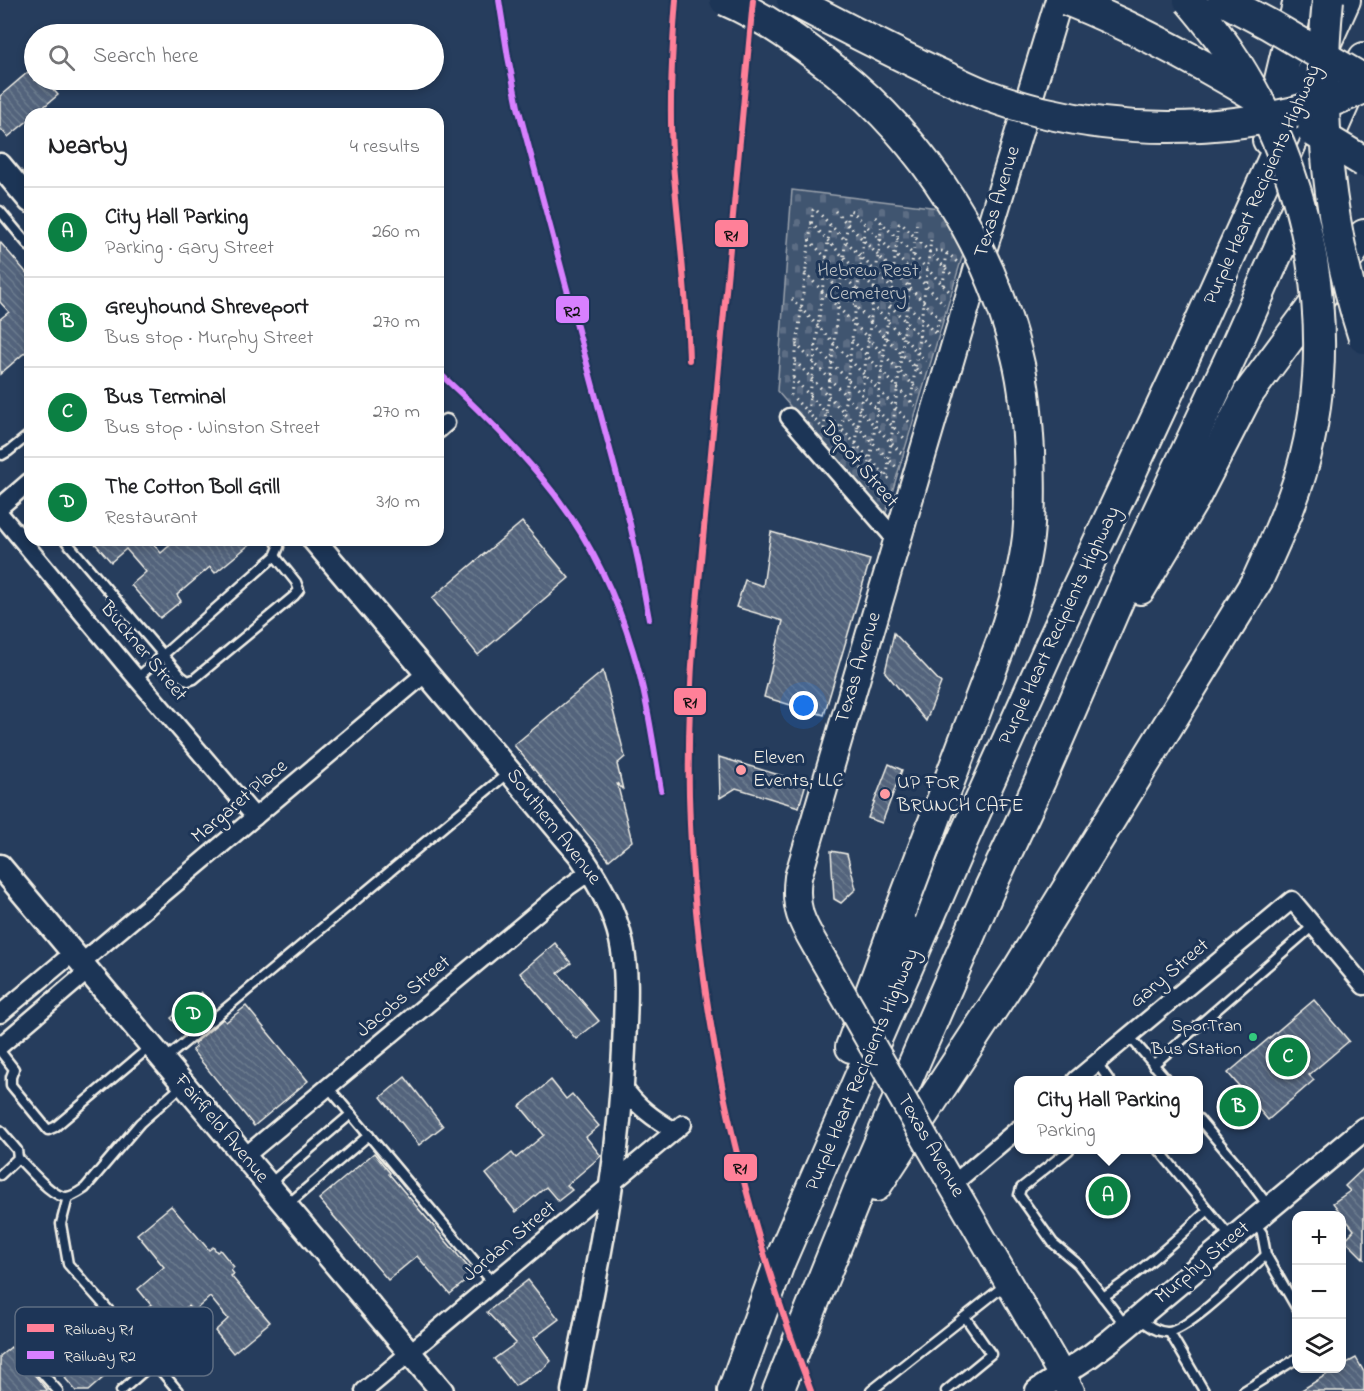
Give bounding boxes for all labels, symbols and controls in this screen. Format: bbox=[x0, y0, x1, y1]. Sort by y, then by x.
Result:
search box bbox=[24, 24, 444, 90]
icon: search bbox=[45, 41, 78, 74]
text: Search here bbox=[93, 41, 198, 73]
street label: Purple Heart Recipients Highway bbox=[1197, 60, 1330, 310]
text: Nearby bbox=[48, 128, 127, 166]
text: 4 results bbox=[350, 133, 420, 162]
street label: Texas Avenue bbox=[967, 143, 1029, 261]
text: City Hall Parking bbox=[105, 202, 248, 234]
text: A bbox=[61, 218, 74, 247]
text: 260 m bbox=[372, 218, 420, 247]
line badge: R1 bbox=[714, 219, 749, 248]
text: R1 bbox=[723, 224, 739, 248]
text: Parking · Gary Street bbox=[105, 234, 274, 263]
park label: Hebrew Rest Cemetery bbox=[817, 257, 919, 309]
text: Greyhound Shreveport bbox=[105, 292, 309, 324]
line badge: R2 bbox=[555, 295, 590, 324]
text: R2 bbox=[563, 300, 580, 324]
text: B bbox=[61, 308, 74, 337]
text: 270 m bbox=[373, 308, 420, 337]
text: Bus stop · Murphy Street bbox=[105, 324, 313, 353]
text: Bus Terminal bbox=[105, 382, 226, 414]
text: C bbox=[62, 398, 73, 427]
text: 270 m bbox=[373, 398, 420, 427]
text: Bus stop · Winston Street bbox=[105, 414, 320, 443]
street label: Depot Street bbox=[812, 414, 905, 515]
text: The Cotton Boll Grill bbox=[105, 472, 280, 504]
text: D bbox=[60, 488, 75, 517]
text: 310 m bbox=[376, 488, 420, 517]
street label: Purple Heart Recipients Highway bbox=[992, 502, 1129, 751]
text: Restaurant bbox=[105, 504, 198, 533]
street label: Buckner Street bbox=[92, 595, 194, 709]
street label: Texas Avenue bbox=[828, 609, 890, 727]
line badge: R1 bbox=[673, 687, 707, 716]
text: R1 bbox=[682, 691, 698, 715]
your location bbox=[789, 691, 818, 720]
place label: Eleven Events, LLC bbox=[753, 744, 843, 796]
street label: Margaret Place bbox=[185, 753, 295, 852]
street label: Southern Avenue bbox=[498, 763, 608, 891]
marker: Eleven Events, LLC bbox=[734, 763, 748, 777]
place label: UP FOR BRUNCH CAFE bbox=[896, 769, 1024, 821]
marker: UP FOR BRUNCH CAFE bbox=[878, 787, 892, 801]
street label: Gary Street bbox=[1124, 932, 1216, 1016]
street label: Purple Heart Recipients Highway bbox=[799, 944, 928, 1196]
street label: Jacobs Street bbox=[350, 949, 458, 1045]
pin: D bbox=[174, 992, 214, 1036]
place label: SporTran Bus Station bbox=[1150, 1014, 1242, 1063]
marker: SporTran Bus Station bbox=[1247, 1031, 1259, 1043]
pin: C bbox=[1268, 1034, 1308, 1080]
street label: Fairfield Avenue bbox=[166, 1067, 275, 1190]
popup bbox=[1014, 1076, 1203, 1154]
pin: B bbox=[1220, 1084, 1258, 1130]
text: City Hall Parking bbox=[1037, 1085, 1180, 1117]
street label: Texas Avenue bbox=[889, 1089, 971, 1203]
text: Parking bbox=[1037, 1117, 1096, 1146]
line badge: R1 bbox=[723, 1153, 758, 1182]
text: R1 bbox=[732, 1157, 748, 1181]
pin: A bbox=[1088, 1174, 1128, 1218]
street label: Jordan Street bbox=[457, 1194, 563, 1290]
map controls bbox=[1292, 1211, 1346, 1373]
button: + bbox=[1292, 1211, 1346, 1265]
street label: Murphy Street bbox=[1149, 1214, 1257, 1311]
button: − bbox=[1292, 1265, 1346, 1319]
legend bbox=[15, 1307, 213, 1376]
text: Railway R1 bbox=[64, 1318, 133, 1342]
button: layers bbox=[1292, 1319, 1346, 1373]
text: Railway R2 bbox=[64, 1345, 136, 1369]

